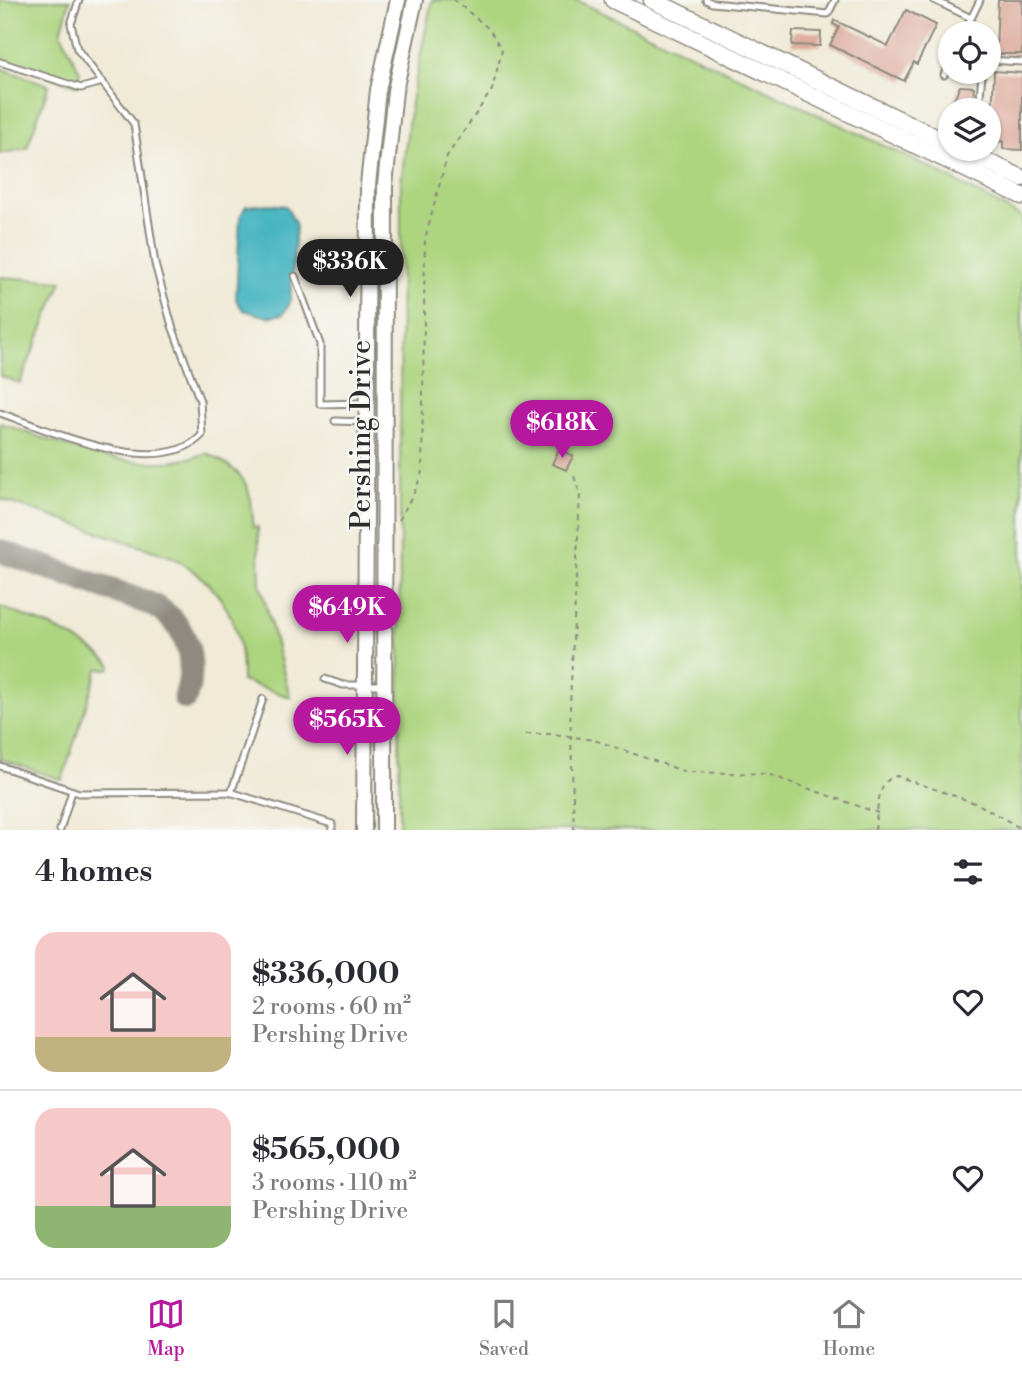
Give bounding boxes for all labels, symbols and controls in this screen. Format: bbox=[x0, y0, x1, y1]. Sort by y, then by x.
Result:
map controls bbox=[938, 21, 1001, 161]
button: locate bbox=[938, 21, 1001, 84]
button: layers bbox=[938, 98, 1001, 161]
pin: $336K bbox=[301, 240, 399, 299]
text: $336K bbox=[313, 248, 387, 276]
street label: Pershing Drive bbox=[344, 340, 379, 530]
pin: $618K bbox=[513, 400, 611, 460]
text: $618K bbox=[526, 409, 598, 437]
pin: $649K bbox=[298, 586, 396, 645]
text: $649K bbox=[308, 594, 386, 622]
pin: $565K bbox=[298, 698, 396, 757]
text: $565K bbox=[309, 706, 385, 734]
text: 4 homes bbox=[35, 853, 152, 891]
icon: filters bbox=[949, 853, 987, 891]
text: $336,000 bbox=[252, 955, 400, 993]
icon: home bbox=[91, 960, 175, 1044]
icon: heart bbox=[949, 983, 987, 1021]
text: 2 rooms · 60 m² bbox=[252, 993, 411, 1021]
text: Pershing Drive bbox=[252, 1021, 408, 1049]
text: $565,000 bbox=[252, 1131, 401, 1169]
icon: home bbox=[91, 1136, 175, 1220]
icon: heart bbox=[949, 1159, 987, 1197]
text: 3 rooms · 110 m² bbox=[252, 1169, 416, 1197]
text: Pershing Drive bbox=[252, 1197, 408, 1225]
tab: Map bbox=[147, 1295, 185, 1361]
tab: Saved bbox=[479, 1295, 529, 1361]
tab: Home bbox=[823, 1295, 875, 1361]

